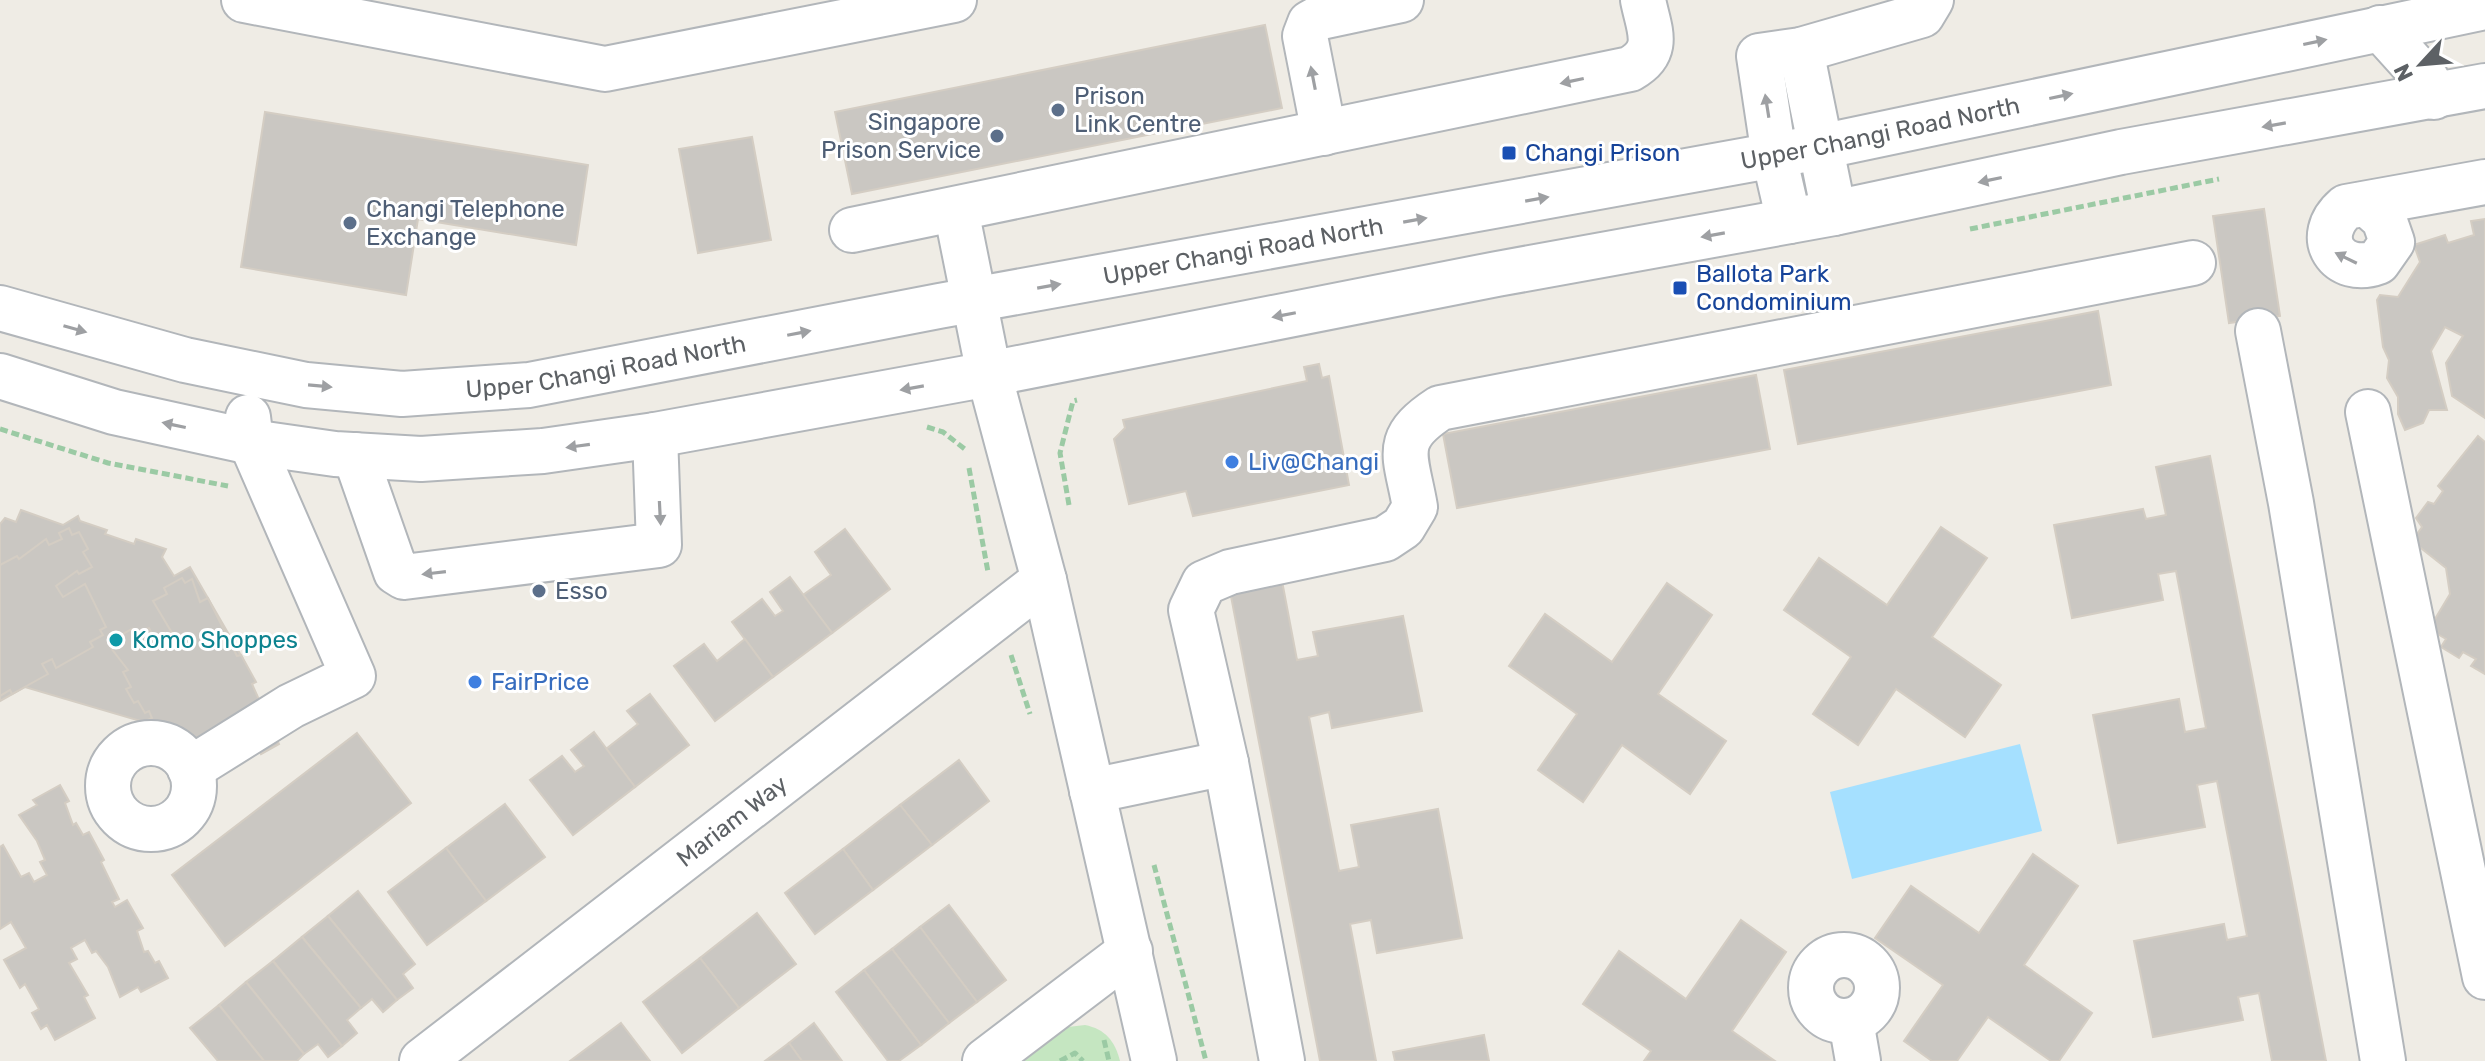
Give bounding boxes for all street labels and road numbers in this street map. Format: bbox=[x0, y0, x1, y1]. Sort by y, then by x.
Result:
street label: Upper Changi Road North bbox=[1738, 91, 2022, 175]
street label: Upper Changi Road North bbox=[1101, 212, 1385, 290]
street label: Upper Changi Road North bbox=[465, 330, 748, 403]
street label: Mariam Way bbox=[671, 770, 793, 873]

